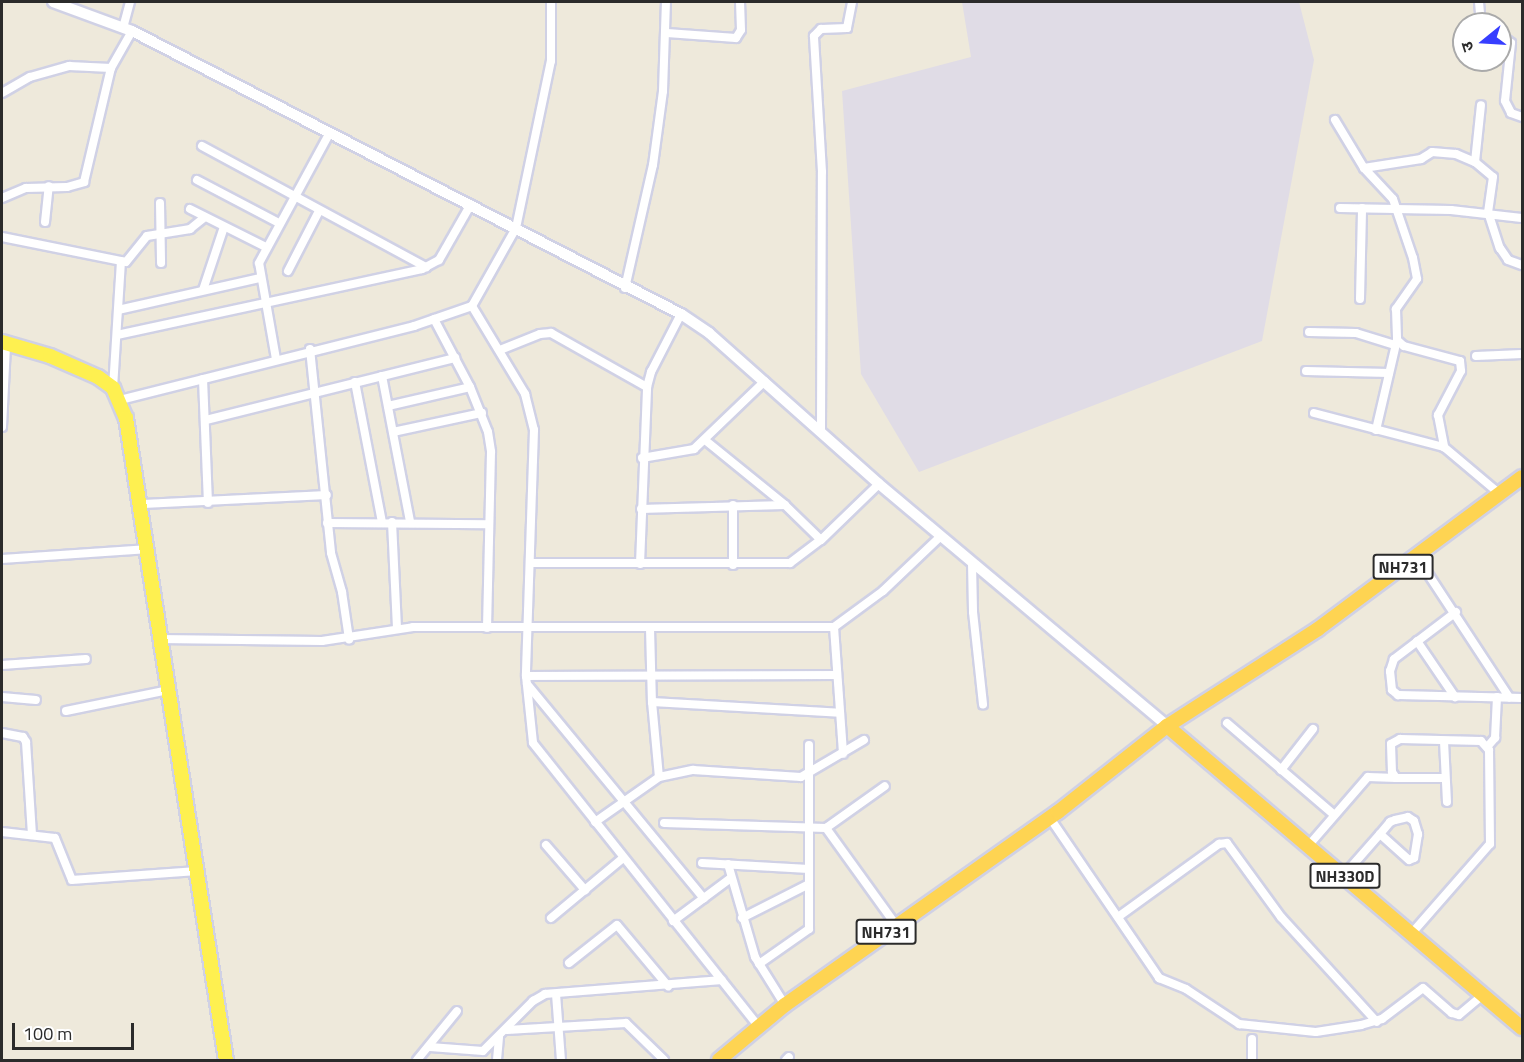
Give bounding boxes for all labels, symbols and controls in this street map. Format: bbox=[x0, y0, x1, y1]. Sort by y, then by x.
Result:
north arrow bbox=[1452, 12, 1512, 72]
text: उ bbox=[1454, 39, 1480, 55]
road number: NH731 bbox=[1372, 554, 1434, 580]
road number: NH330D bbox=[1309, 863, 1381, 889]
road number: NH731 bbox=[854, 919, 918, 945]
scale bar bbox=[15, 1011, 136, 1049]
text: 100 m bbox=[23, 1020, 72, 1047]

